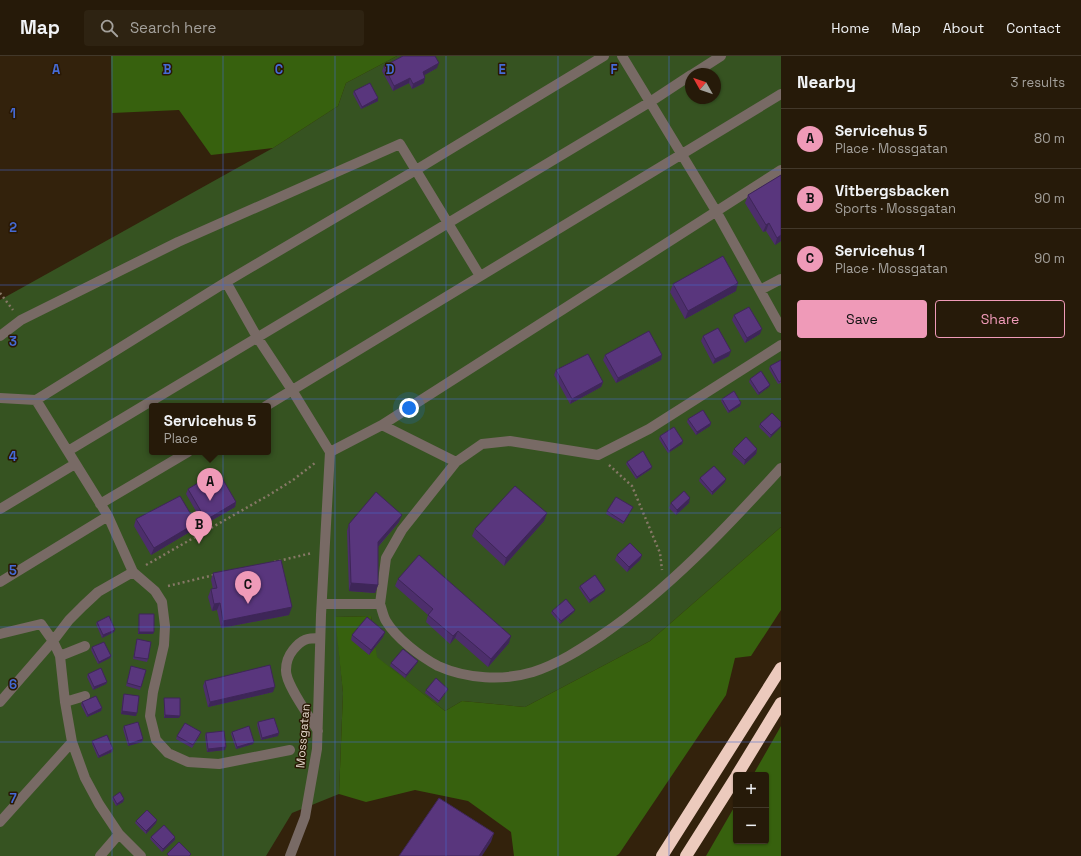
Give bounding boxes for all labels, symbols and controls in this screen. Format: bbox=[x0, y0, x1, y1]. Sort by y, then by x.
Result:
search box bbox=[84, 10, 364, 46]
text: Map bbox=[20, 15, 60, 40]
icon: search bbox=[98, 17, 120, 39]
text: Search here bbox=[130, 18, 216, 37]
text: Home bbox=[831, 19, 869, 37]
text: Map bbox=[891, 19, 921, 37]
text: About bbox=[943, 19, 984, 37]
text: Contact bbox=[1006, 19, 1061, 37]
text: A bbox=[52, 61, 61, 78]
text: B bbox=[163, 61, 172, 78]
text: C bbox=[275, 61, 283, 78]
text: D bbox=[386, 61, 395, 78]
text: E bbox=[498, 61, 506, 78]
text: F bbox=[611, 61, 618, 78]
north arrow bbox=[685, 68, 721, 104]
text: Nearby bbox=[797, 71, 856, 93]
text: 3 results bbox=[1011, 74, 1065, 91]
text: 1 bbox=[10, 105, 16, 122]
text: Servicehus 5 bbox=[835, 121, 927, 140]
text: A bbox=[806, 130, 814, 147]
text: 80 m bbox=[1034, 130, 1065, 147]
text: Place · Mossgatan bbox=[835, 140, 948, 157]
text: Vitbergsbacken bbox=[835, 181, 949, 200]
text: B bbox=[806, 190, 814, 207]
text: 90 m bbox=[1034, 190, 1065, 207]
text: Sports · Mossgatan bbox=[835, 200, 956, 217]
text: 2 bbox=[9, 219, 17, 236]
text: Servicehus 1 bbox=[835, 241, 925, 260]
text: C bbox=[806, 250, 814, 267]
text: 90 m bbox=[1034, 250, 1065, 267]
text: Place · Mossgatan bbox=[835, 260, 948, 277]
button: Save bbox=[797, 300, 927, 338]
button: Share bbox=[935, 300, 1065, 338]
text: 3 bbox=[9, 333, 17, 350]
your location bbox=[399, 398, 419, 418]
popup bbox=[149, 403, 271, 455]
text: Servicehus 5 bbox=[164, 411, 256, 430]
text: Place bbox=[164, 430, 198, 447]
text: 4 bbox=[9, 448, 17, 465]
pin: A bbox=[197, 468, 223, 501]
pin: B bbox=[186, 511, 212, 544]
text: 5 bbox=[9, 562, 17, 579]
pin: C bbox=[235, 571, 261, 604]
text: 6 bbox=[9, 676, 17, 693]
street label: Mossgatan bbox=[292, 703, 314, 769]
map controls bbox=[733, 772, 769, 844]
button: + bbox=[733, 772, 769, 808]
text: 7 bbox=[9, 790, 17, 807]
button: − bbox=[733, 808, 769, 844]

